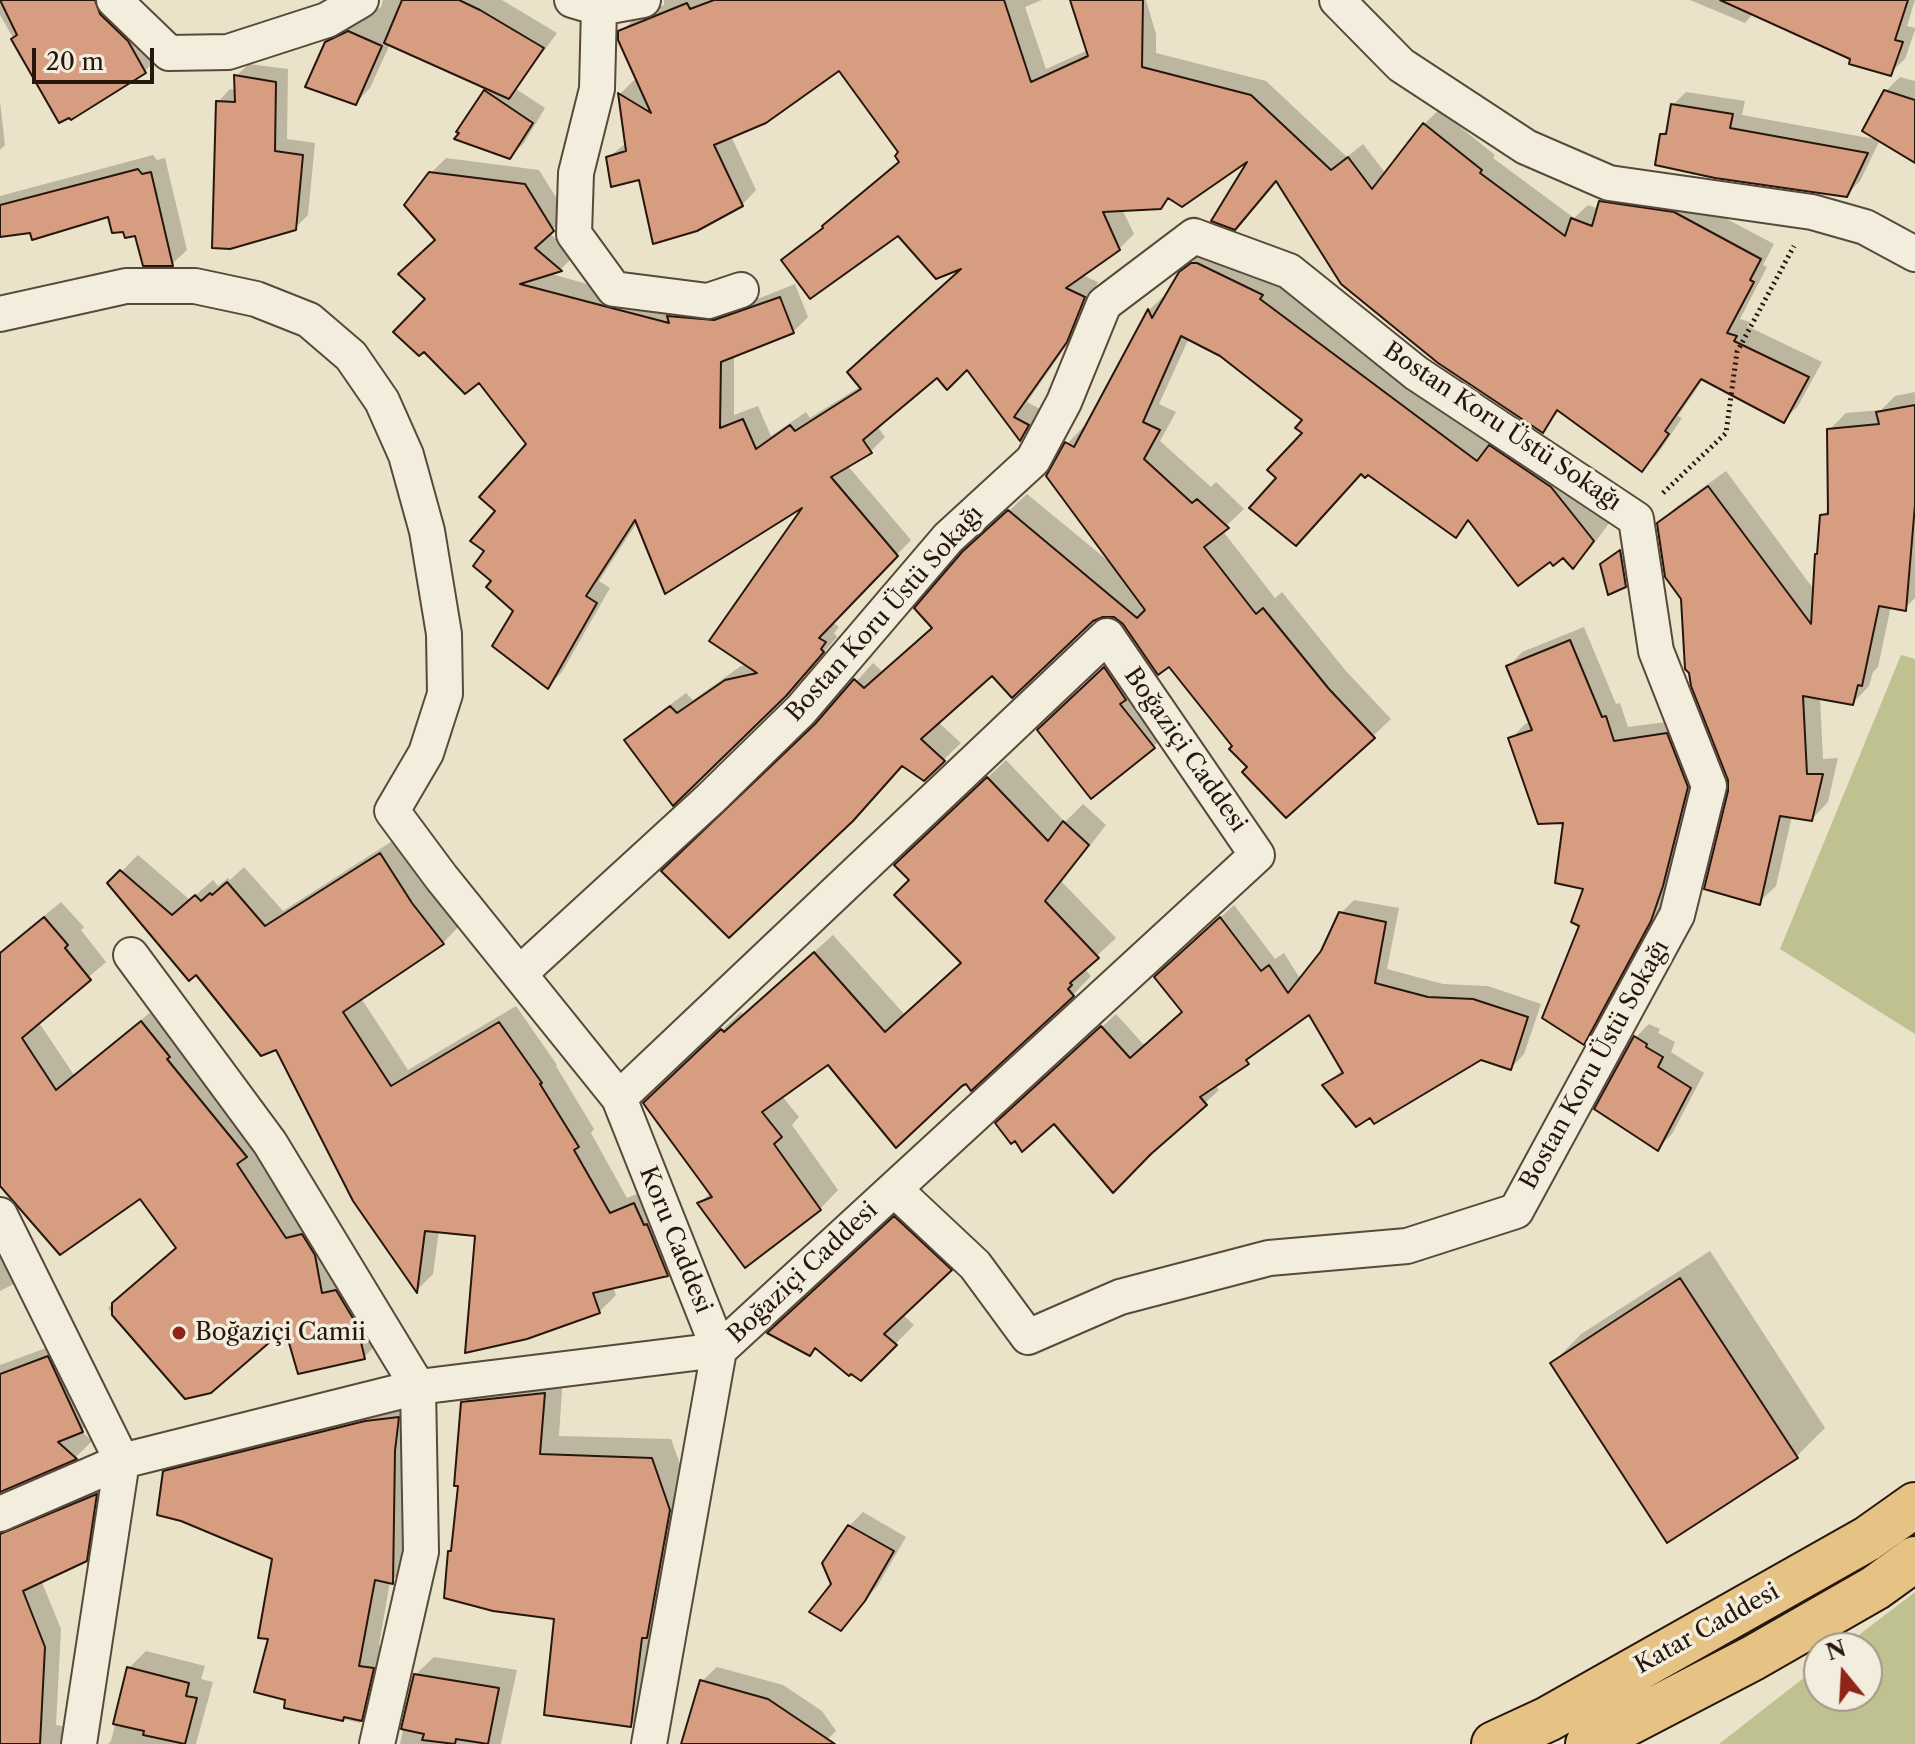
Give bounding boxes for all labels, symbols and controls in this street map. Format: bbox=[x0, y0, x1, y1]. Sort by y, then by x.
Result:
scale bar bbox=[36, 32, 158, 82]
text: 20 m bbox=[46, 47, 104, 76]
street label: Bostan Koru Üstü Sokağı bbox=[1378, 337, 1626, 517]
street label: Bostan Koru Üstü Sokağı bbox=[780, 500, 990, 728]
street label: Boğaziçi Caddesi bbox=[1117, 662, 1253, 838]
street label: Bostan Koru Üstü Sokağı bbox=[1514, 935, 1676, 1195]
street label: Koru Caddesi bbox=[633, 1163, 717, 1317]
street label: Boğaziçi Caddesi bbox=[722, 1196, 884, 1350]
place label: Boğaziçi Camii bbox=[195, 1319, 366, 1347]
marker: Boğaziçi Camii bbox=[170, 1324, 188, 1342]
street label: Katar Caddesi bbox=[1630, 1577, 1784, 1681]
north arrow bbox=[1803, 1632, 1883, 1712]
text: N bbox=[1823, 1635, 1849, 1666]

